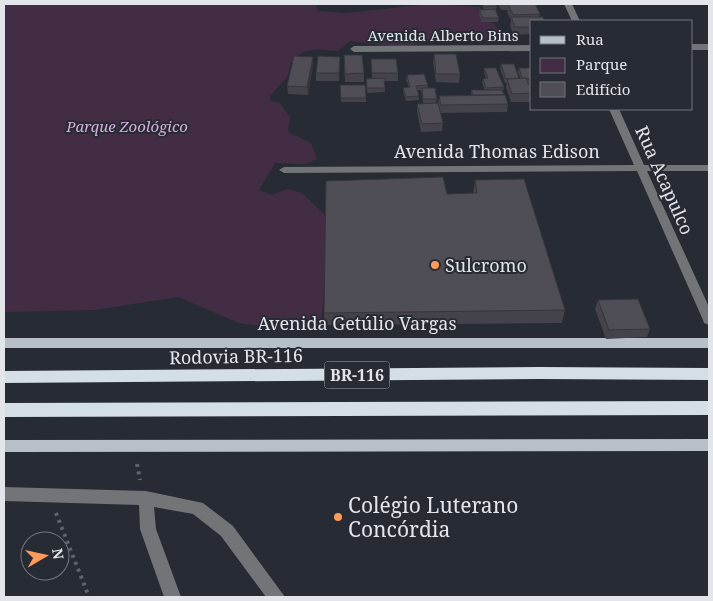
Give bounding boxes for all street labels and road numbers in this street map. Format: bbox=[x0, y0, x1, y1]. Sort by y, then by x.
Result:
street label: Avenida Alberto Bins bbox=[368, 25, 519, 45]
street label: Rua Acapulco bbox=[630, 122, 700, 238]
street label: Avenida Thomas Edison bbox=[394, 139, 600, 163]
street label: Avenida Getúlio Vargas bbox=[257, 311, 457, 335]
street label: Rodovia BR-116 bbox=[169, 343, 303, 369]
road number: BR-116 bbox=[324, 362, 390, 388]

